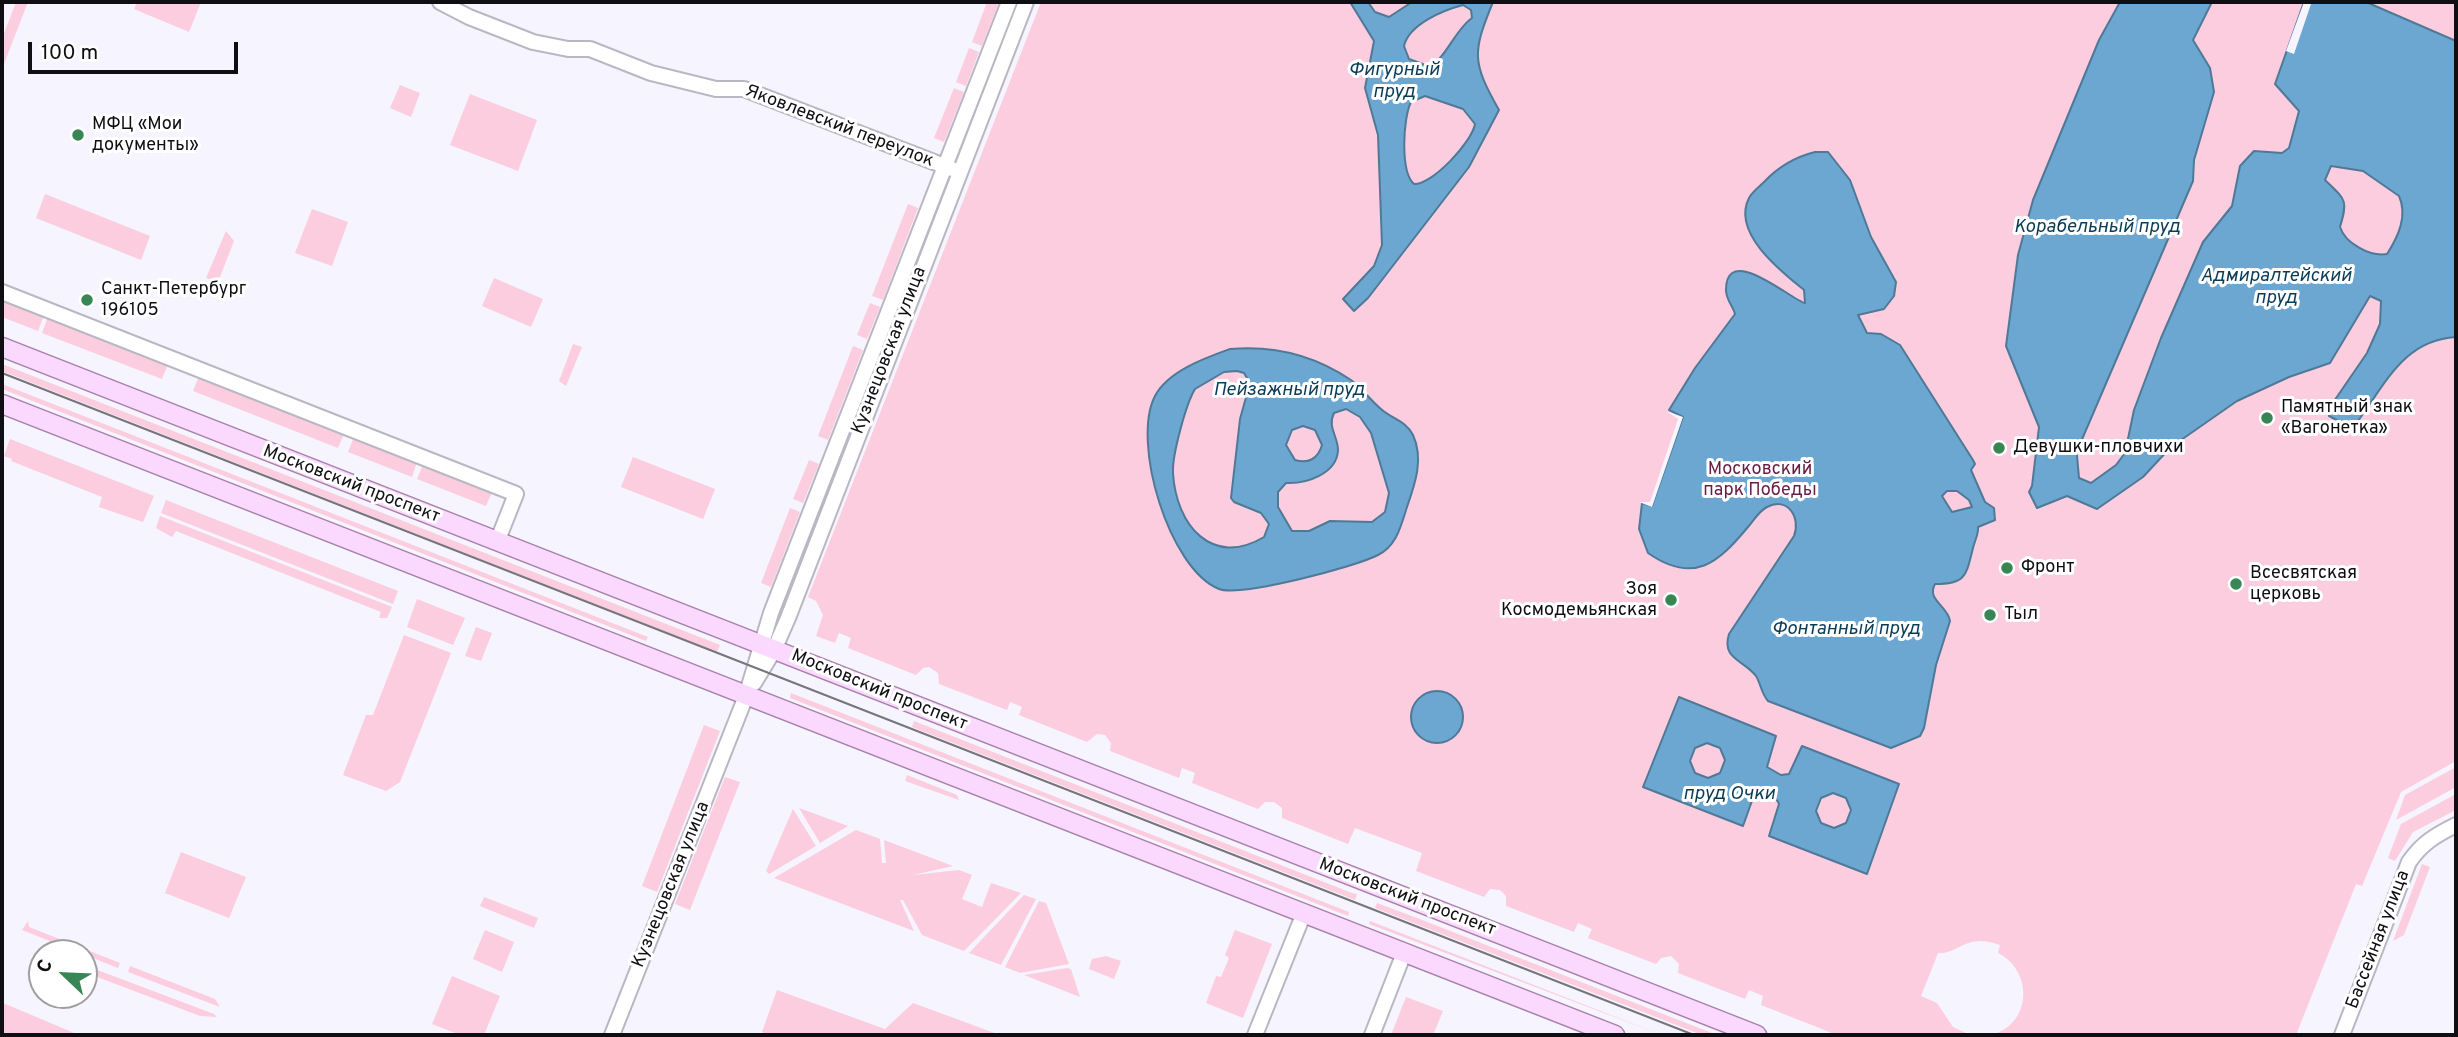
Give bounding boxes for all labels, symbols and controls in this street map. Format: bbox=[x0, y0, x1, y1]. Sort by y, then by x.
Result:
scale bar bbox=[32, 28, 242, 72]
text: 100 m bbox=[41, 40, 98, 67]
water label: Фигурный пруд bbox=[1349, 60, 1439, 104]
street label: Яковлевский переулок bbox=[742, 81, 936, 173]
place label: МФЦ «Мои документы» bbox=[92, 114, 199, 156]
marker: МФЦ «Мои документы» bbox=[70, 127, 86, 143]
water label: Корабельный пруд bbox=[2014, 217, 2180, 239]
street label: Кузнецовская улица bbox=[848, 264, 932, 438]
water label: Адмиралтейский пруд bbox=[2201, 266, 2351, 310]
place label: Санкт-Петербург 196105 bbox=[101, 279, 246, 322]
marker: Санкт-Петербург 196105 bbox=[79, 292, 95, 308]
water label: Пейзажный пруд bbox=[1213, 380, 1365, 402]
place label: Памятный знак «Вагонетка» bbox=[2281, 397, 2413, 440]
marker: Памятный знак «Вагонетка» bbox=[2259, 410, 2275, 426]
place label: Девушки-пловчихи bbox=[2013, 437, 2184, 459]
marker: Девушки-пловчихи bbox=[1991, 440, 2007, 456]
street label: Московский проспект bbox=[259, 441, 443, 529]
park label: Московский парк Победы bbox=[1703, 459, 1817, 502]
place label: Фронт bbox=[2021, 557, 2074, 579]
marker: Фронт bbox=[1999, 560, 2015, 576]
place label: Всесвятская церковь bbox=[2250, 563, 2357, 606]
marker: Всесвятская церковь bbox=[2228, 576, 2244, 592]
place label: Зоя Космодемьянская bbox=[1501, 579, 1657, 622]
marker: Зоя Космодемьянская bbox=[1663, 592, 1679, 608]
place label: Тыл bbox=[2004, 604, 2038, 626]
marker: Тыл bbox=[1982, 607, 1998, 623]
water label: Фонтанный пруд bbox=[1772, 619, 1920, 641]
street label: Московский проспект bbox=[788, 646, 970, 736]
water label: пруд Очки bbox=[1683, 784, 1775, 806]
street label: Кузнецовская улица bbox=[629, 799, 715, 971]
street label: Московский проспект bbox=[1315, 854, 1499, 942]
street label: Бассейная улица bbox=[2343, 868, 2415, 1012]
north arrow bbox=[28, 939, 98, 1009]
text: С bbox=[32, 956, 59, 977]

